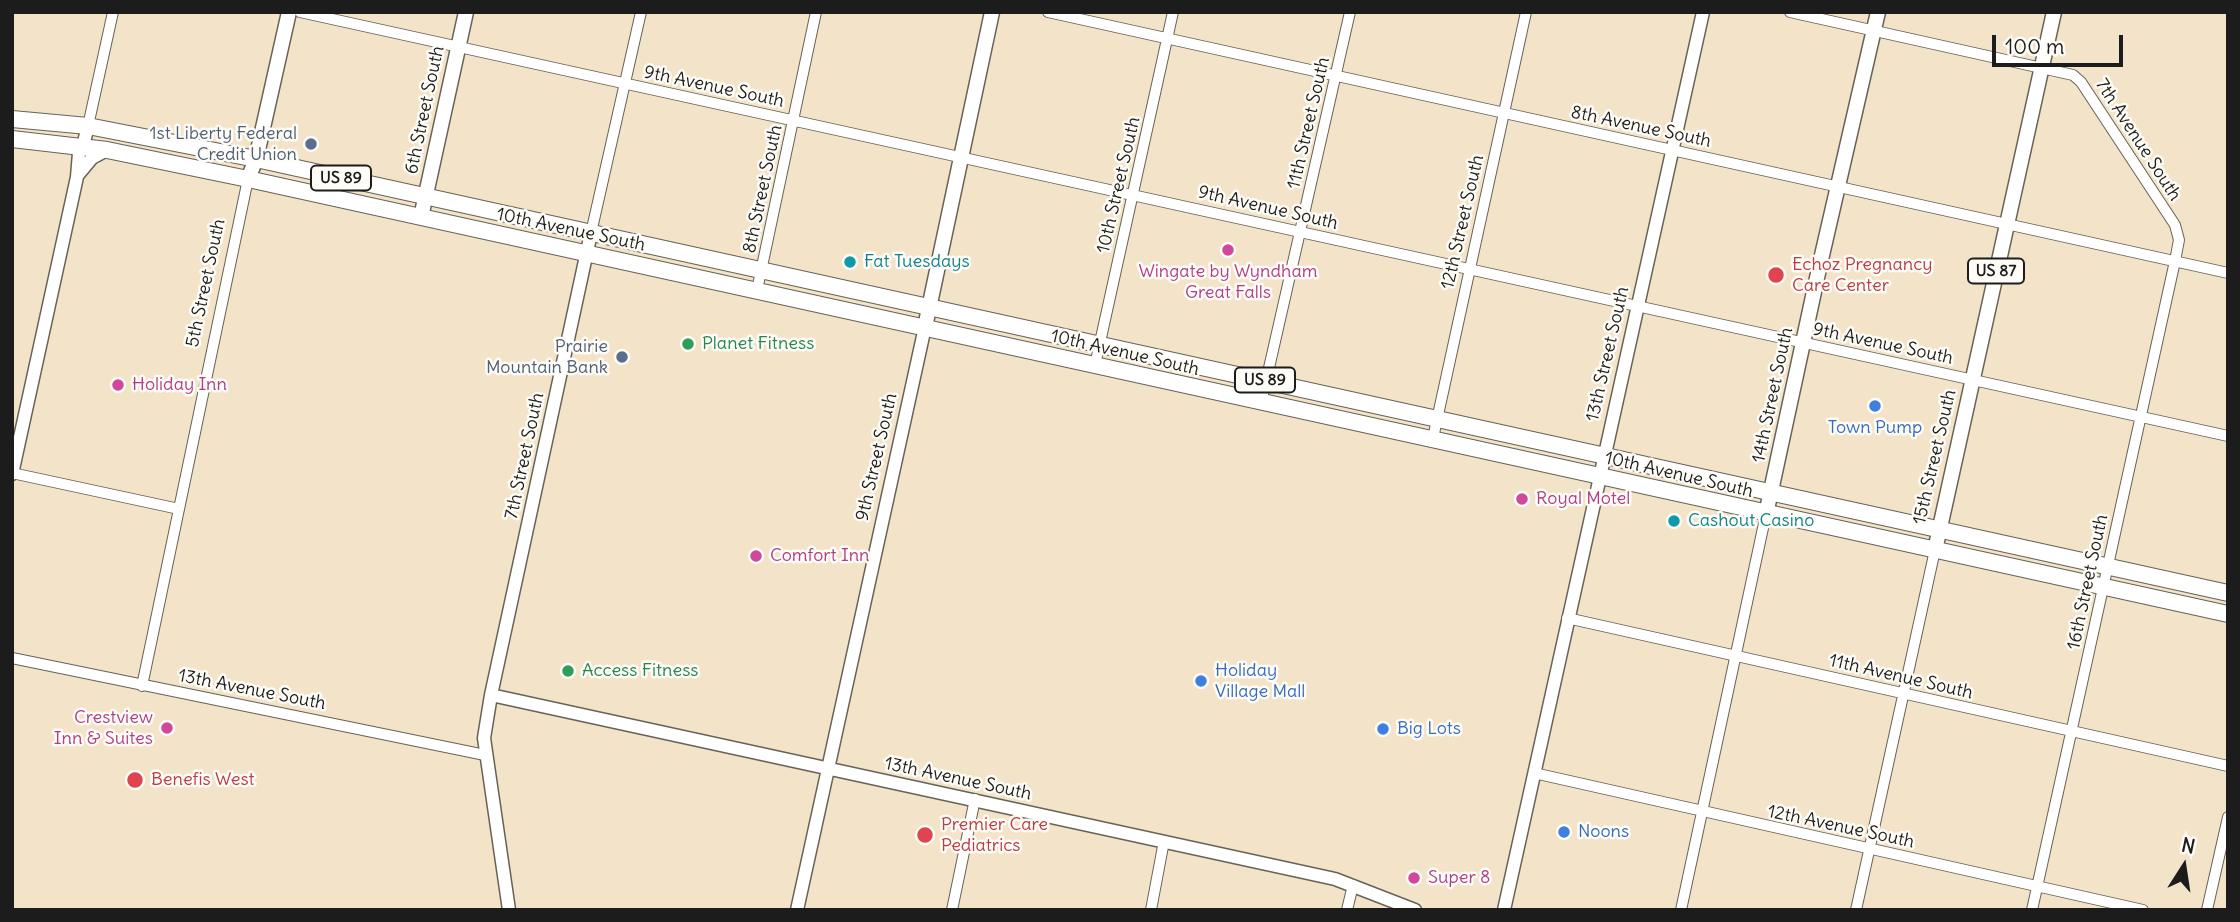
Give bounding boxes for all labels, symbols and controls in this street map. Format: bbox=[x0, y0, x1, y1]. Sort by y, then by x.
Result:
scale bar bbox=[1995, 21, 2126, 65]
text: 100 m bbox=[2005, 33, 2064, 60]
street label: 6th Street South bbox=[401, 44, 449, 176]
street label: 11th Street South bbox=[1283, 55, 1335, 191]
street label: 9th Avenue South bbox=[642, 62, 786, 112]
street label: 7th Avenue South bbox=[2090, 75, 2186, 205]
street label: 8th Avenue South bbox=[1569, 102, 1713, 152]
street label: 10th Street South bbox=[1093, 115, 1145, 255]
place label: 1st Liberty Federal Credit Union bbox=[149, 123, 297, 166]
street label: 8th Street South bbox=[739, 123, 787, 255]
marker: 1st Liberty Federal Credit Union bbox=[303, 136, 319, 152]
street label: 12th Street South bbox=[1437, 153, 1489, 291]
road number: US 89 bbox=[311, 166, 371, 190]
street label: 9th Avenue South bbox=[1196, 181, 1340, 235]
street label: 10th Avenue South bbox=[495, 204, 647, 256]
street label: 5th Street South bbox=[182, 217, 230, 349]
marker: Wingate by Wyndham Great Falls bbox=[1220, 242, 1236, 258]
place label: Fat Tuesdays bbox=[864, 251, 970, 273]
marker: Fat Tuesdays bbox=[842, 254, 858, 270]
place label: Echoz Pregnancy Care Center bbox=[1792, 254, 1933, 296]
road number: US 87 bbox=[1968, 258, 2024, 284]
place label: Wingate by Wyndham Great Falls bbox=[1138, 261, 1318, 304]
marker: Echoz Pregnancy Care Center bbox=[1766, 265, 1786, 285]
street label: 13th Street South bbox=[1582, 285, 1634, 423]
street label: 9th Avenue South bbox=[1811, 319, 1955, 369]
street label: 10th Avenue South bbox=[1049, 325, 1201, 381]
street label: 14th Street South bbox=[1748, 325, 1798, 465]
place label: Planet Fitness bbox=[702, 333, 814, 355]
place label: Prairie Mountain Bank bbox=[486, 336, 608, 378]
marker: Planet Fitness bbox=[680, 336, 696, 352]
marker: Prairie Mountain Bank bbox=[614, 349, 630, 365]
road number: US 89 bbox=[1235, 368, 1295, 392]
place label: Holiday Inn bbox=[132, 374, 227, 396]
marker: Holiday Inn bbox=[110, 377, 126, 393]
street label: 15th Street South bbox=[1909, 388, 1961, 526]
street label: 7th Street South bbox=[501, 391, 549, 521]
street label: 9th Street South bbox=[852, 391, 902, 523]
marker: Town Pump bbox=[1867, 398, 1883, 414]
place label: Town Pump bbox=[1828, 417, 1922, 439]
street label: 10th Avenue South bbox=[1603, 447, 1755, 503]
place label: Royal Motel bbox=[1536, 488, 1630, 510]
marker: Royal Motel bbox=[1514, 491, 1530, 507]
place label: Cashout Casino bbox=[1688, 510, 1814, 532]
street label: 16th Street South bbox=[2063, 512, 2113, 652]
marker: Cashout Casino bbox=[1666, 513, 1682, 529]
place label: Comfort Inn bbox=[770, 545, 870, 567]
marker: Comfort Inn bbox=[748, 548, 764, 564]
street label: 11th Avenue South bbox=[1827, 650, 1975, 704]
place label: Access Fitness bbox=[582, 660, 699, 682]
place label: Holiday Village Mall bbox=[1215, 660, 1305, 702]
marker: Access Fitness bbox=[560, 663, 576, 679]
street label: 13th Avenue South bbox=[176, 665, 328, 715]
marker: Holiday Village Mall bbox=[1193, 673, 1209, 689]
place label: Crestview Inn & Suites bbox=[54, 707, 153, 750]
place label: Big Lots bbox=[1397, 718, 1461, 740]
marker: Crestview Inn & Suites bbox=[159, 720, 175, 736]
marker: Big Lots bbox=[1375, 721, 1391, 737]
street label: 13th Avenue South bbox=[882, 753, 1034, 805]
place label: Benefis West bbox=[151, 769, 255, 791]
marker: Benefis West bbox=[125, 770, 145, 790]
street label: 12th Avenue South bbox=[1766, 801, 1916, 853]
place label: Premier Care Pediatrics bbox=[941, 814, 1048, 856]
place label: Noons bbox=[1578, 821, 1629, 843]
marker: Noons bbox=[1556, 824, 1572, 840]
marker: Premier Care Pediatrics bbox=[915, 825, 935, 845]
north arrow bbox=[2149, 831, 2219, 901]
text: N bbox=[2179, 832, 2197, 859]
place label: Super 8 bbox=[1428, 867, 1490, 889]
marker: Super 8 bbox=[1406, 870, 1422, 886]

